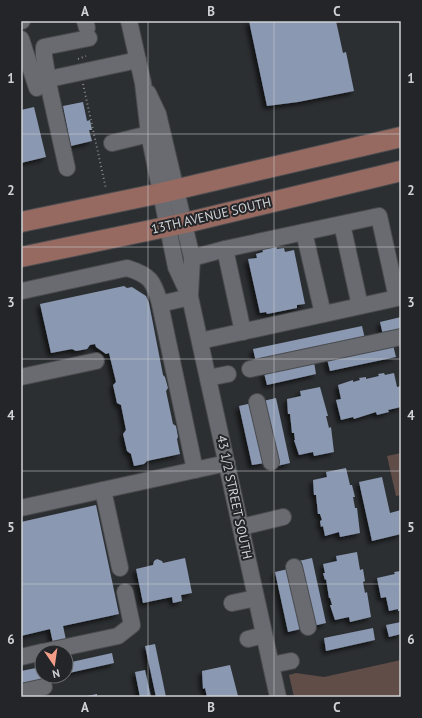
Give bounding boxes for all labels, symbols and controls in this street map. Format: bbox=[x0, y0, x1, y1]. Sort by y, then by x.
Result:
text: A bbox=[81, 3, 89, 20]
text: B bbox=[207, 3, 215, 20]
text: C bbox=[333, 3, 341, 20]
text: 1 bbox=[7, 70, 15, 87]
text: 1 bbox=[407, 70, 415, 87]
text: 2 bbox=[7, 182, 15, 199]
text: 2 bbox=[407, 182, 415, 199]
street label: 13TH AVENUE SOUTH bbox=[150, 193, 273, 238]
text: 3 bbox=[7, 294, 15, 311]
text: 3 bbox=[407, 294, 415, 311]
text: 4 bbox=[7, 407, 15, 424]
text: 4 bbox=[407, 407, 415, 424]
street label: 43 1/2 STREET SOUTH bbox=[213, 434, 256, 561]
text: 5 bbox=[7, 519, 15, 536]
text: 5 bbox=[407, 519, 415, 536]
text: 6 bbox=[7, 631, 15, 648]
text: 6 bbox=[407, 631, 415, 648]
north arrow bbox=[34, 644, 74, 684]
text: N bbox=[51, 666, 61, 681]
text: A bbox=[81, 699, 89, 716]
text: B bbox=[207, 699, 215, 716]
text: C bbox=[333, 699, 341, 716]

